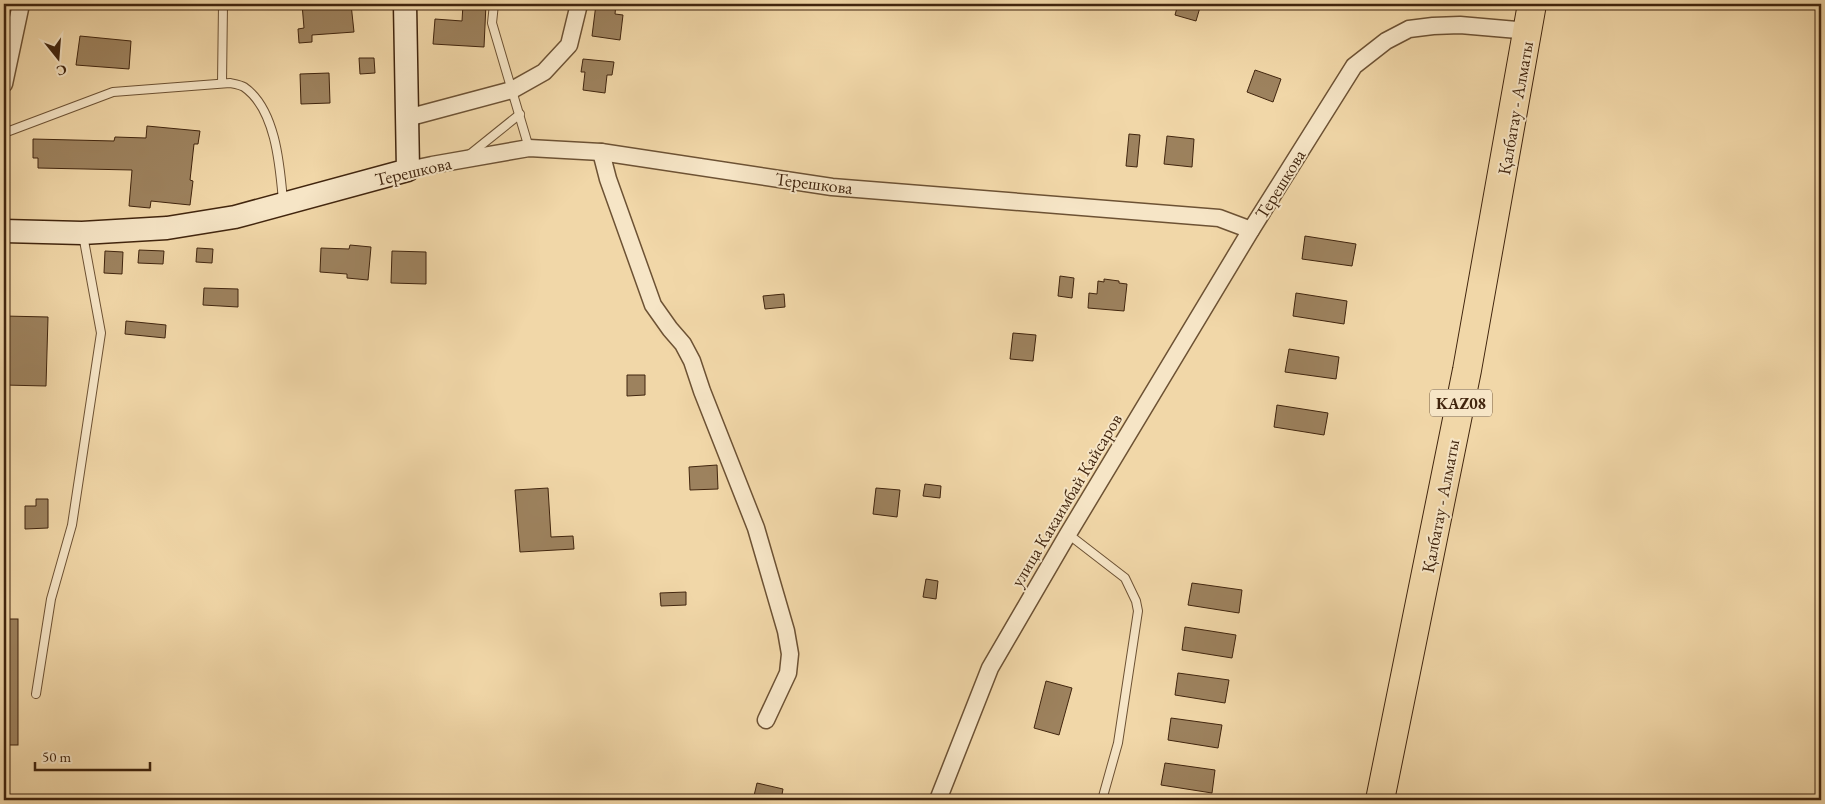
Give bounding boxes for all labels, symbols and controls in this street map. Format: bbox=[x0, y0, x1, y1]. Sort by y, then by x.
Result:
north arrow bbox=[32, 32, 82, 82]
street label: Қалбатау - Алматы bbox=[1492, 39, 1538, 177]
text: С bbox=[54, 60, 69, 81]
street label: Терешкова bbox=[1250, 144, 1311, 223]
street label: Терешкова bbox=[372, 151, 454, 191]
street label: Терешкова bbox=[774, 167, 855, 199]
road number: KAZ08 bbox=[1430, 389, 1492, 416]
street label: улица Какаимбай Кайсаров bbox=[1005, 409, 1127, 591]
street label: Қалбатау - Алматы bbox=[1416, 437, 1464, 575]
scale bar bbox=[35, 739, 150, 771]
text: 50 m bbox=[42, 747, 71, 766]

